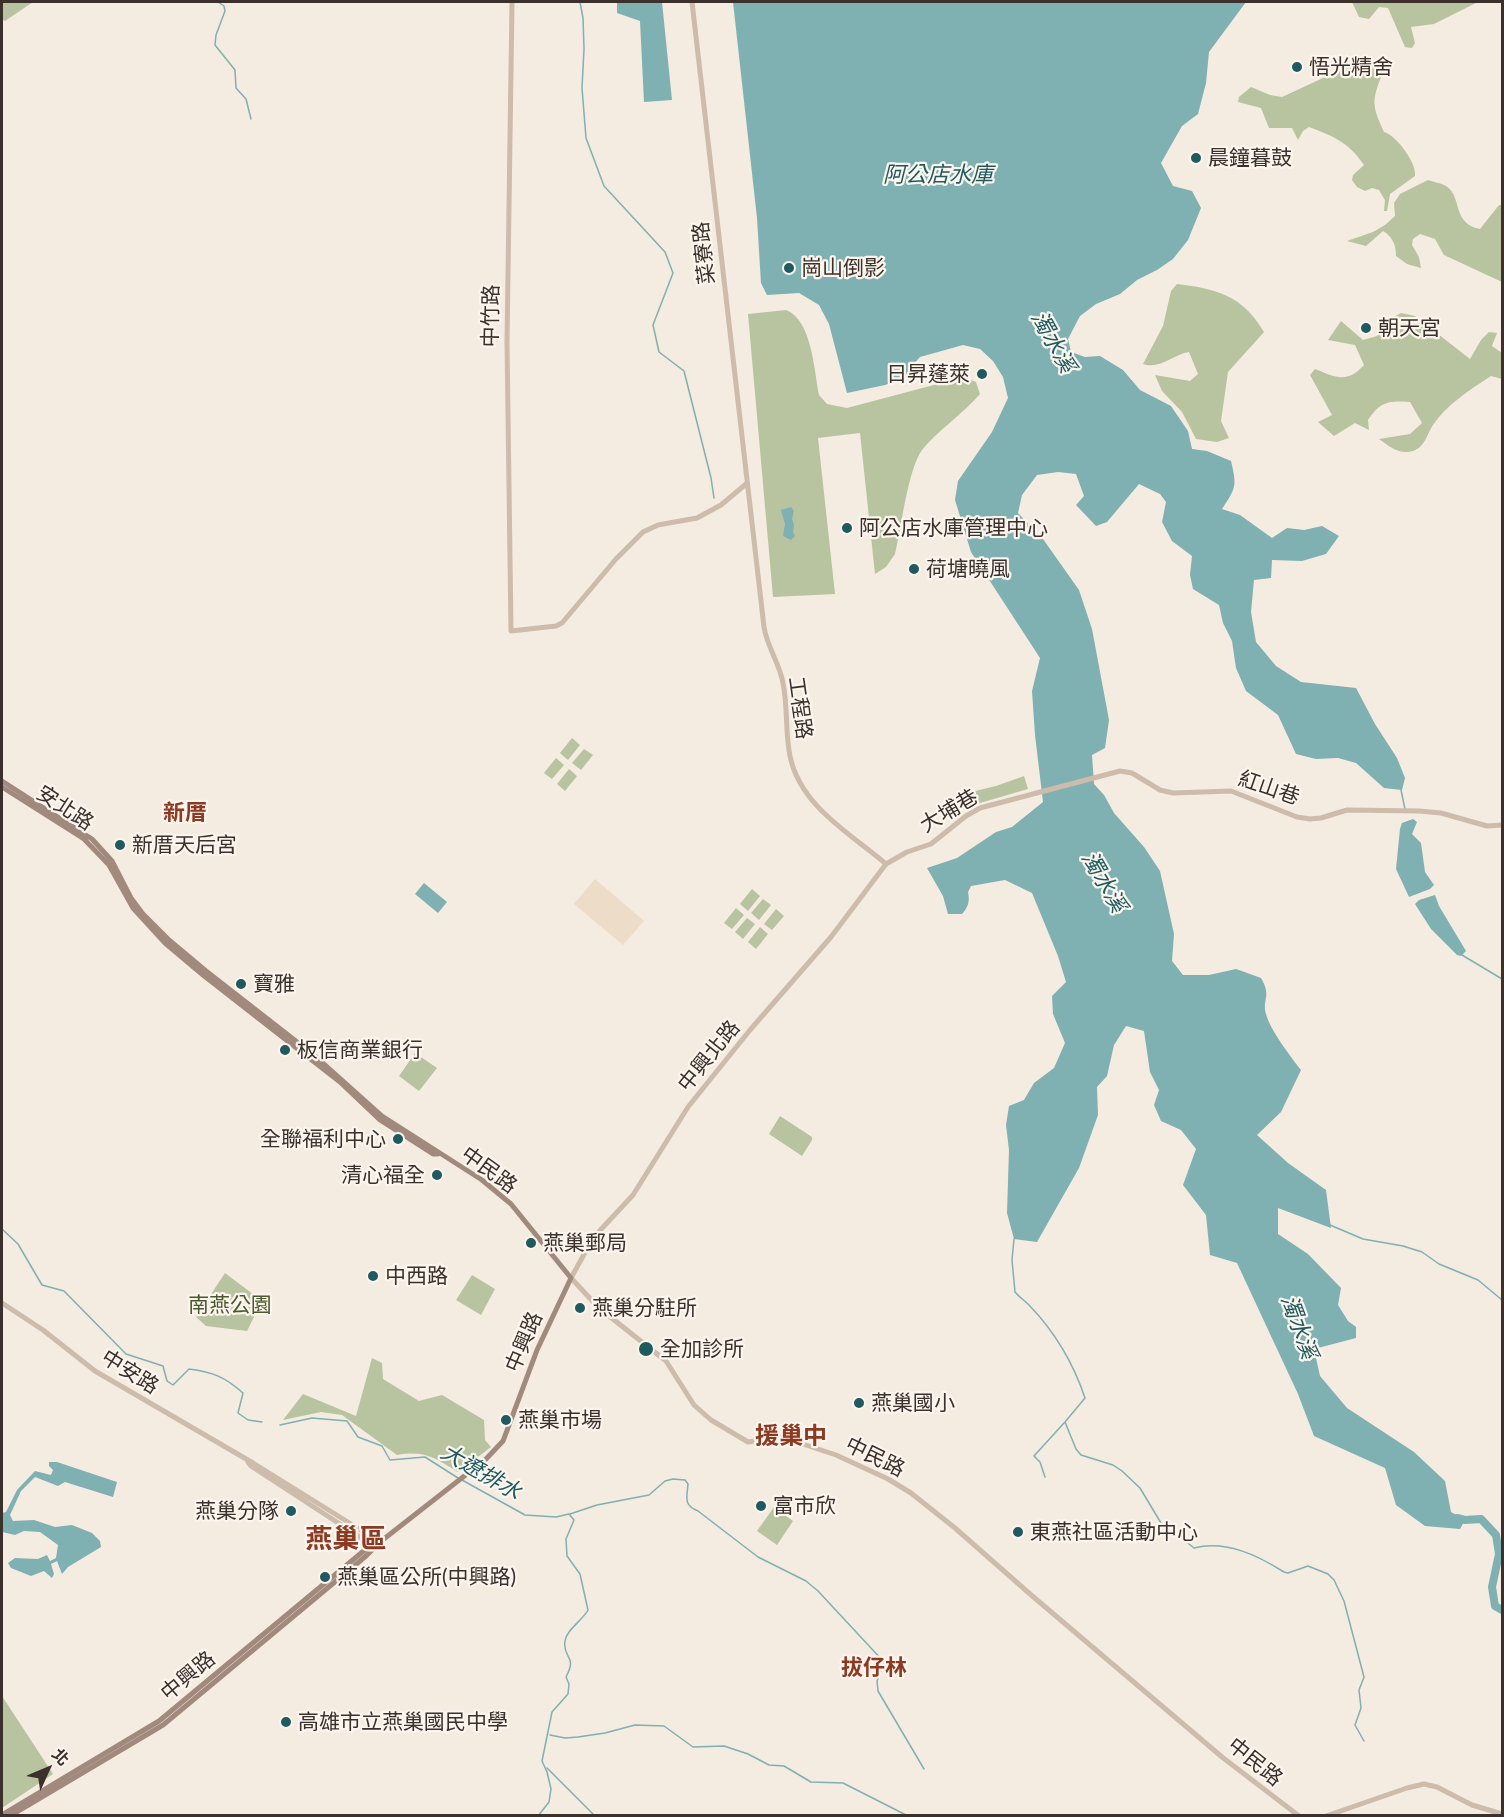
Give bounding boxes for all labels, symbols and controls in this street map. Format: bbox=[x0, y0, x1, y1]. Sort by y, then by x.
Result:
place label: 悟光精舍 bbox=[1309, 54, 1393, 80]
marker: 悟光精舍 bbox=[1290, 60, 1304, 74]
place label: 晨鐘暮鼓 bbox=[1208, 145, 1292, 171]
marker: 晨鐘暮鼓 bbox=[1189, 151, 1203, 165]
water label: 阿公店水庫 bbox=[883, 162, 993, 188]
street label: 菜寮路 bbox=[688, 220, 720, 286]
place label: 崗山倒影 bbox=[801, 255, 885, 281]
marker: 崗山倒影 bbox=[782, 261, 796, 275]
street label: 中竹路 bbox=[478, 284, 504, 348]
water label: 濁水溪 bbox=[1025, 307, 1081, 377]
place label: 朝天宮 bbox=[1378, 315, 1441, 341]
marker: 朝天宮 bbox=[1359, 321, 1373, 335]
place label: 日昇蓬萊 bbox=[886, 361, 970, 387]
marker: 日昇蓬萊 bbox=[975, 367, 989, 381]
place label: 阿公店水庫管理中心 bbox=[859, 515, 1048, 541]
marker: 阿公店水庫管理中心 bbox=[840, 521, 854, 535]
place label: 荷塘曉風 bbox=[926, 556, 1010, 582]
marker: 荷塘曉風 bbox=[907, 562, 921, 576]
street label: 工程路 bbox=[783, 675, 817, 741]
street label: 紅山巷 bbox=[1235, 766, 1303, 810]
street label: 安北路 bbox=[32, 780, 98, 836]
street label: 大埔巷 bbox=[916, 784, 982, 838]
district label: 新厝 bbox=[163, 800, 207, 826]
place label: 新厝天后宮 bbox=[132, 832, 237, 858]
marker: 新厝天后宮 bbox=[113, 838, 127, 852]
water label: 濁水溪 bbox=[1076, 847, 1132, 917]
place label: 寶雅 bbox=[253, 971, 295, 997]
marker: 寶雅 bbox=[234, 977, 248, 991]
street label: 中興北路 bbox=[673, 1015, 745, 1097]
place label: 板信商業銀行 bbox=[297, 1037, 423, 1063]
marker: 板信商業銀行 bbox=[278, 1043, 292, 1057]
place label: 全聯福利中心 bbox=[260, 1126, 386, 1152]
marker: 全聯福利中心 bbox=[391, 1132, 405, 1146]
street label: 中民路 bbox=[456, 1141, 522, 1199]
place label: 清心福全 bbox=[341, 1162, 425, 1188]
marker: 清心福全 bbox=[430, 1168, 444, 1182]
place label: 燕巢郵局 bbox=[543, 1230, 627, 1256]
marker: 燕巢郵局 bbox=[524, 1236, 538, 1250]
place label: 中西路 bbox=[385, 1263, 448, 1289]
marker: 中西路 bbox=[366, 1269, 380, 1283]
water label: 濁水溪 bbox=[1275, 1291, 1323, 1363]
park label: 南燕公園 bbox=[188, 1292, 272, 1318]
place label: 燕巢分駐所 bbox=[592, 1295, 697, 1321]
marker: 燕巢分駐所 bbox=[573, 1301, 587, 1315]
street label: 中興路 bbox=[500, 1308, 548, 1376]
place label: 全加診所 bbox=[660, 1336, 744, 1362]
marker: 全加診所 bbox=[637, 1340, 655, 1358]
street label: 中安路 bbox=[97, 1345, 163, 1399]
place label: 燕巢國小 bbox=[871, 1390, 955, 1416]
marker: 燕巢國小 bbox=[852, 1396, 866, 1410]
place label: 燕巢市場 bbox=[518, 1407, 602, 1433]
marker: 燕巢市場 bbox=[499, 1413, 513, 1427]
district label: 援巢中 bbox=[755, 1422, 827, 1450]
street label: 中民路 bbox=[841, 1432, 909, 1482]
water label: 大遼排水 bbox=[436, 1439, 526, 1505]
place label: 富市欣 bbox=[773, 1493, 836, 1519]
place label: 燕巢分隊 bbox=[195, 1498, 279, 1524]
marker: 富市欣 bbox=[754, 1499, 768, 1513]
marker: 燕巢分隊 bbox=[284, 1504, 298, 1518]
place label: 東燕社區活動中心 bbox=[1030, 1519, 1198, 1545]
district label: 燕巢區 bbox=[306, 1523, 386, 1555]
marker: 東燕社區活動中心 bbox=[1011, 1525, 1025, 1539]
place label: 燕巢區公所(中興路) bbox=[337, 1564, 516, 1590]
marker: 燕巢區公所(中興路) bbox=[318, 1570, 332, 1584]
street label: 中興路 bbox=[156, 1646, 220, 1706]
district label: 拔仔林 bbox=[841, 1655, 907, 1681]
place label: 高雄市立燕巢國民中學 bbox=[298, 1709, 508, 1735]
marker: 高雄市立燕巢國民中學 bbox=[279, 1715, 293, 1729]
street label: 中民路 bbox=[1223, 1732, 1287, 1792]
north arrow bbox=[18, 1739, 78, 1799]
text: 北 bbox=[49, 1744, 74, 1769]

